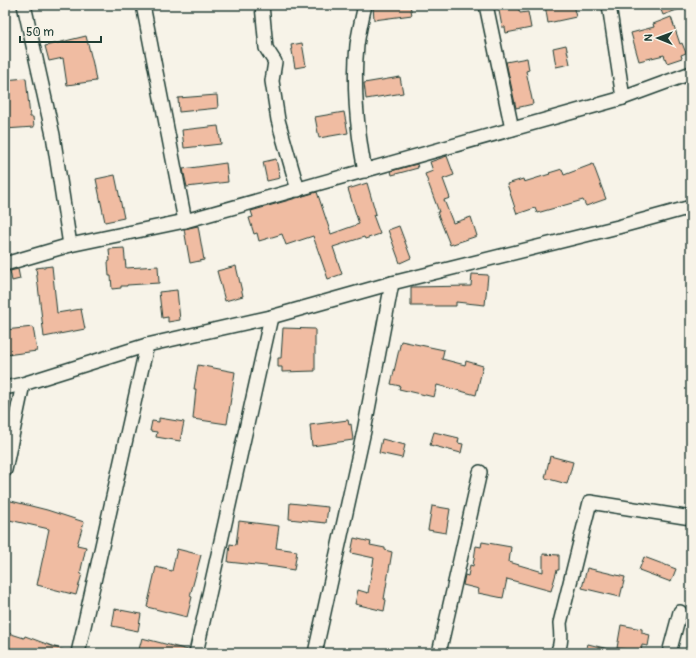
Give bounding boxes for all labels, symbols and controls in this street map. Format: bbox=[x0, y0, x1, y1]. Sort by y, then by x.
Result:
scale bar bbox=[20, 18, 101, 44]
north arrow bbox=[638, 18, 678, 58]
text: 50 m bbox=[26, 25, 54, 40]
text: N bbox=[642, 33, 655, 42]

